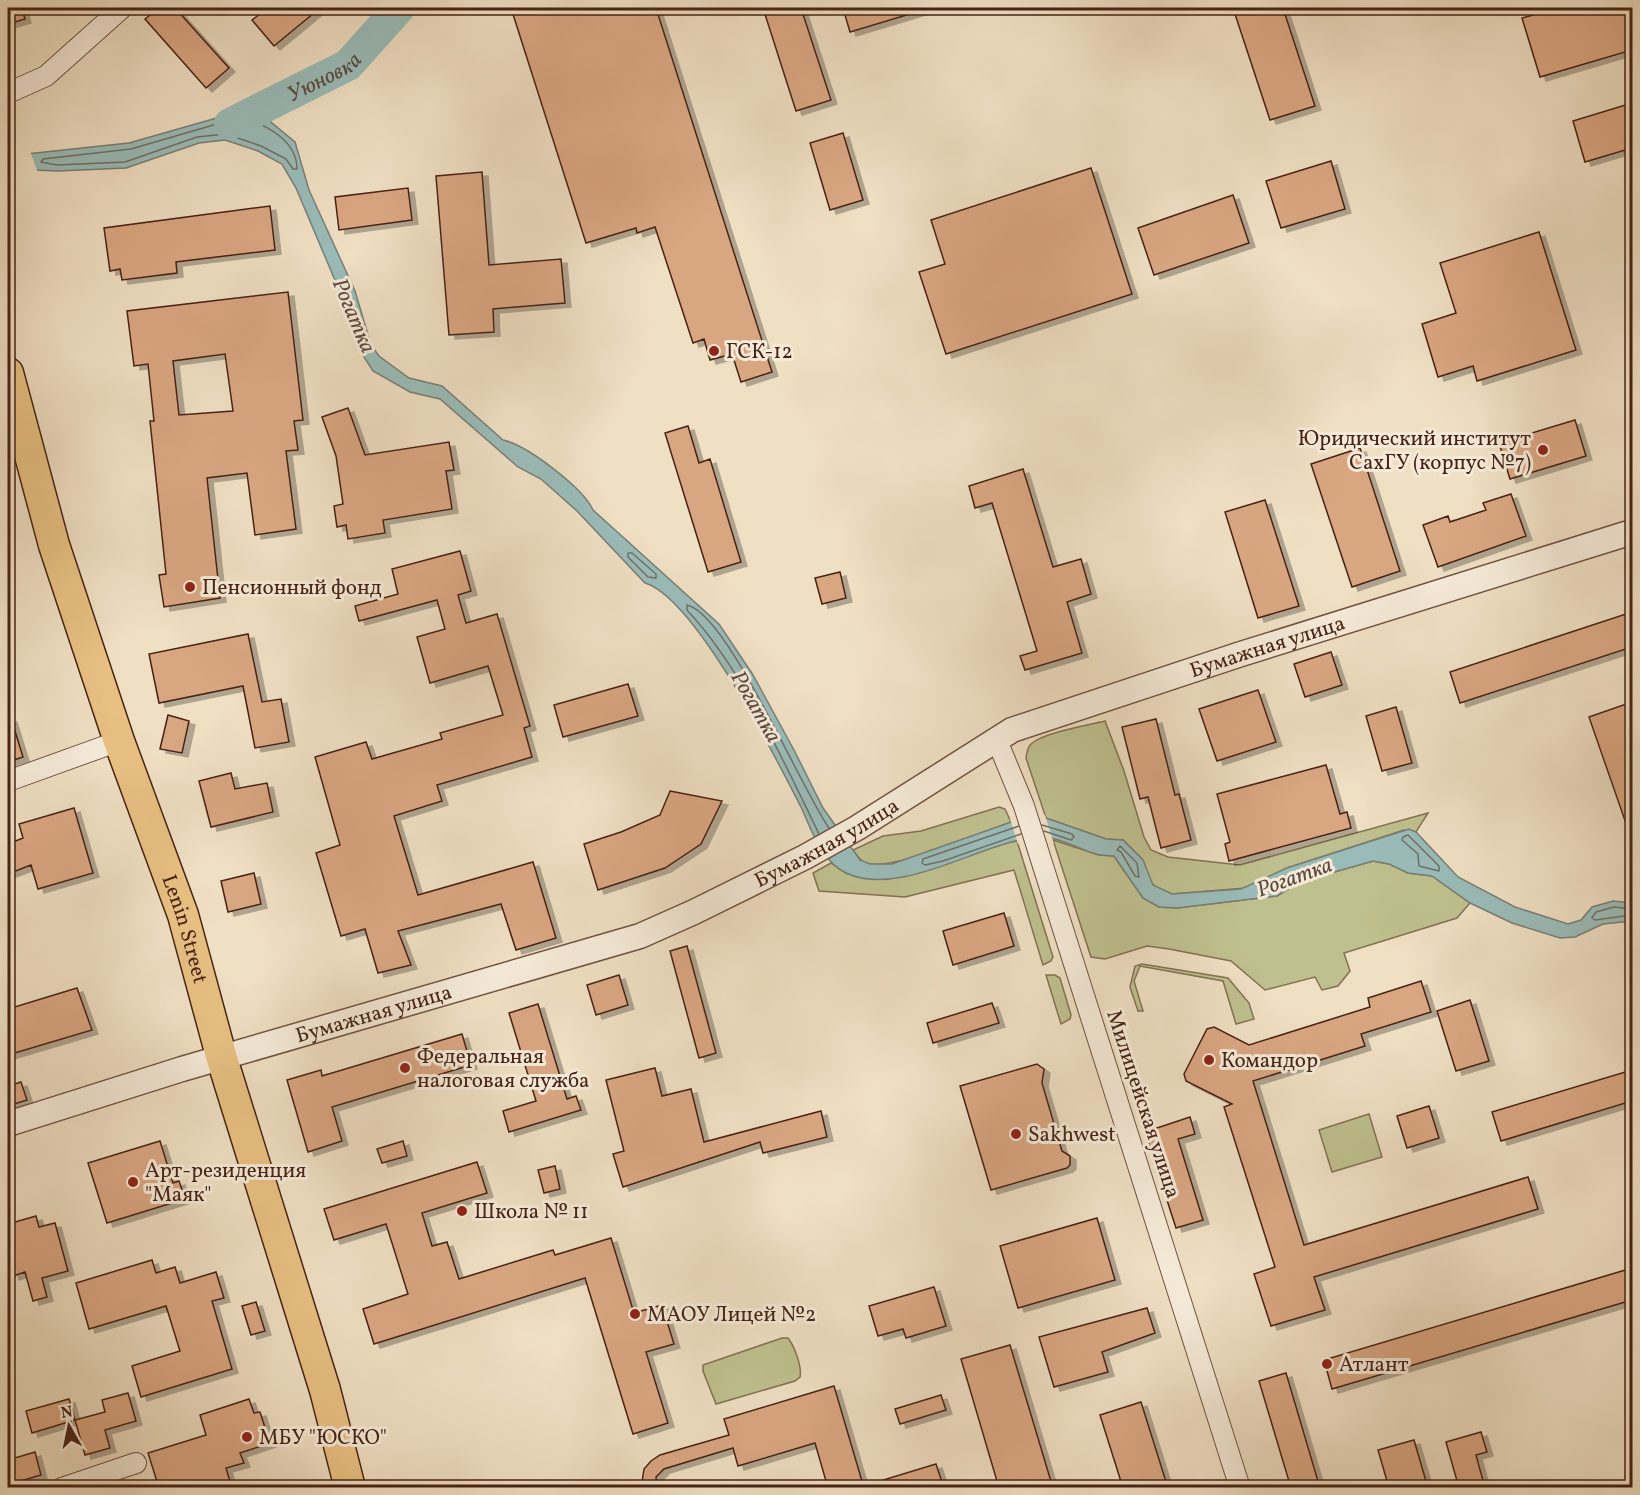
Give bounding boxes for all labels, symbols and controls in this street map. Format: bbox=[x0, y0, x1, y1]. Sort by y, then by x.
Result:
water label: Уюновка bbox=[282, 47, 370, 111]
water label: Рогатка bbox=[323, 274, 382, 358]
place label: ГСК-12 bbox=[726, 338, 793, 367]
marker: ГСК-12 bbox=[707, 344, 721, 358]
place label: Юридический институт СахГУ (корпус №7) bbox=[1298, 425, 1531, 478]
marker: Юридический институт СахГУ (корпус №7) bbox=[1536, 443, 1550, 457]
place label: Пенсионный фонд bbox=[202, 574, 382, 603]
marker: Пенсионный фонд bbox=[183, 580, 197, 594]
street label: Бумажная улица bbox=[1186, 609, 1349, 686]
water label: Рогатка bbox=[722, 666, 788, 749]
street label: Бумажная улица bbox=[750, 792, 905, 896]
water label: Рогатка bbox=[1253, 850, 1337, 906]
street label: Lenin Street bbox=[153, 871, 214, 987]
street label: Бумажная улица bbox=[292, 978, 456, 1051]
street label: Милицейская улица bbox=[1098, 1007, 1187, 1202]
place label: Федеральная налоговая служба bbox=[417, 1043, 590, 1096]
place label: Командор bbox=[1221, 1047, 1318, 1076]
marker: Командор bbox=[1202, 1053, 1216, 1067]
marker: Федеральная налоговая служба bbox=[398, 1061, 412, 1075]
place label: Sakhwest bbox=[1028, 1121, 1116, 1150]
marker: Sakhwest bbox=[1009, 1127, 1023, 1141]
place label: Арт-резиденция "Маяк" bbox=[145, 1157, 306, 1210]
marker: Арт-резиденция "Маяк" bbox=[126, 1175, 140, 1189]
place label: Школа № 11 bbox=[474, 1198, 588, 1227]
marker: Школа № 11 bbox=[455, 1204, 469, 1218]
place label: МАОУ Лицей №2 bbox=[647, 1301, 816, 1330]
marker: МАОУ Лицей №2 bbox=[628, 1307, 642, 1321]
place label: Атлант bbox=[1339, 1351, 1409, 1380]
marker: Атлант bbox=[1320, 1357, 1334, 1371]
north arrow bbox=[39, 1396, 99, 1456]
text: N bbox=[60, 1401, 75, 1425]
place label: МБУ "ЮСКО" bbox=[259, 1424, 387, 1453]
marker: МБУ "ЮСКО" bbox=[240, 1430, 254, 1444]

